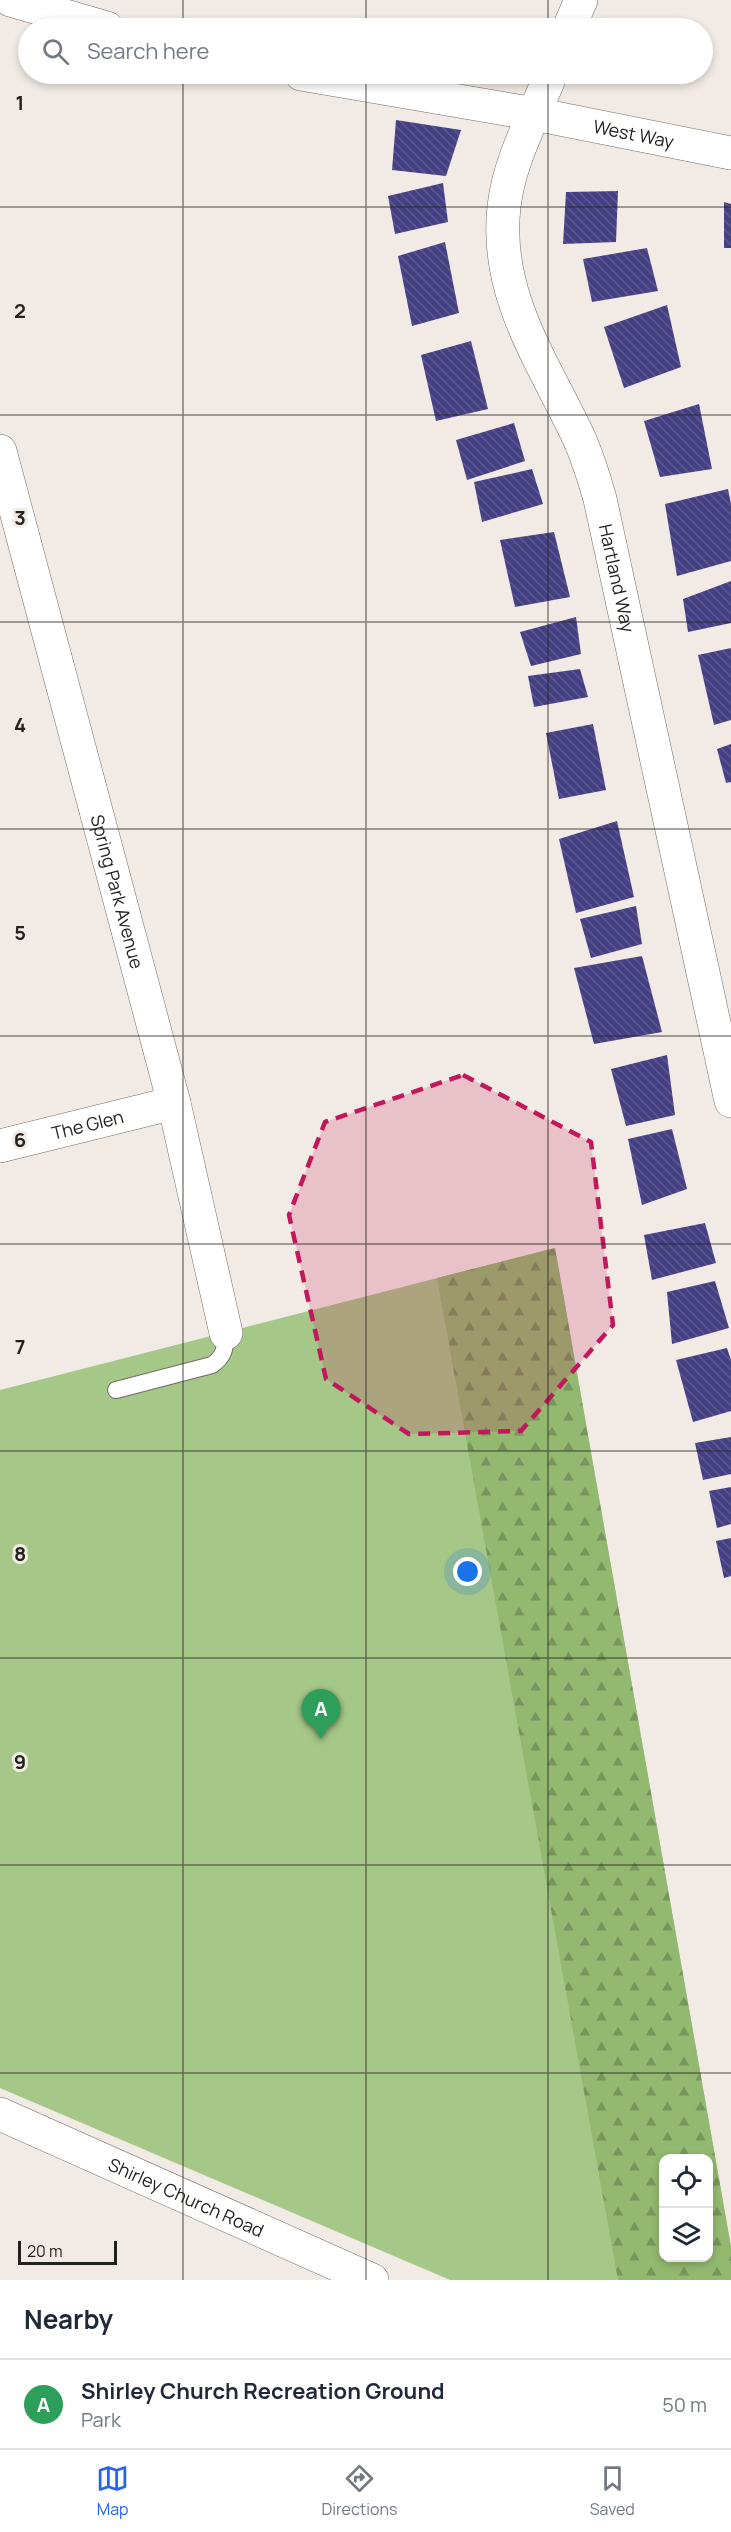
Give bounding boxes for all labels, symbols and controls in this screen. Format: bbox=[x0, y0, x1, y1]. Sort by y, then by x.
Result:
search box bbox=[18, 18, 713, 84]
icon: search bbox=[39, 35, 72, 68]
text: Search here bbox=[87, 36, 209, 66]
text: 1 bbox=[16, 89, 24, 116]
street label: West Way bbox=[591, 114, 677, 153]
text: 2 bbox=[14, 297, 26, 324]
text: 3 bbox=[14, 504, 26, 531]
street label: Hartland Way bbox=[594, 522, 641, 635]
text: 4 bbox=[14, 711, 26, 738]
street label: Spring Park Avenue bbox=[86, 812, 150, 971]
text: 5 bbox=[14, 919, 26, 946]
street label: The Glen bbox=[49, 1104, 126, 1145]
text: 6 bbox=[14, 1126, 26, 1153]
text: 7 bbox=[15, 1333, 25, 1360]
text: 8 bbox=[14, 1540, 26, 1567]
your location bbox=[453, 1557, 482, 1586]
pin: A bbox=[302, 1690, 340, 1739]
text: 9 bbox=[14, 1748, 26, 1775]
street label: Shirley Church Road bbox=[105, 2152, 268, 2242]
map controls bbox=[659, 2154, 713, 2262]
button: locate bbox=[659, 2154, 713, 2208]
button: layers bbox=[659, 2208, 713, 2262]
scale bar bbox=[18, 2238, 117, 2266]
text: 20 m bbox=[27, 2240, 63, 2262]
text: Nearby bbox=[24, 2301, 113, 2337]
text: Shirley Church Recreation Ground bbox=[81, 2376, 445, 2406]
text: A bbox=[37, 2391, 50, 2418]
text: 50 m bbox=[662, 2391, 707, 2418]
text: Park bbox=[81, 2406, 121, 2433]
tab: Map bbox=[96, 2462, 129, 2520]
tab: Directions bbox=[322, 2462, 397, 2520]
tab: Saved bbox=[590, 2462, 635, 2520]

